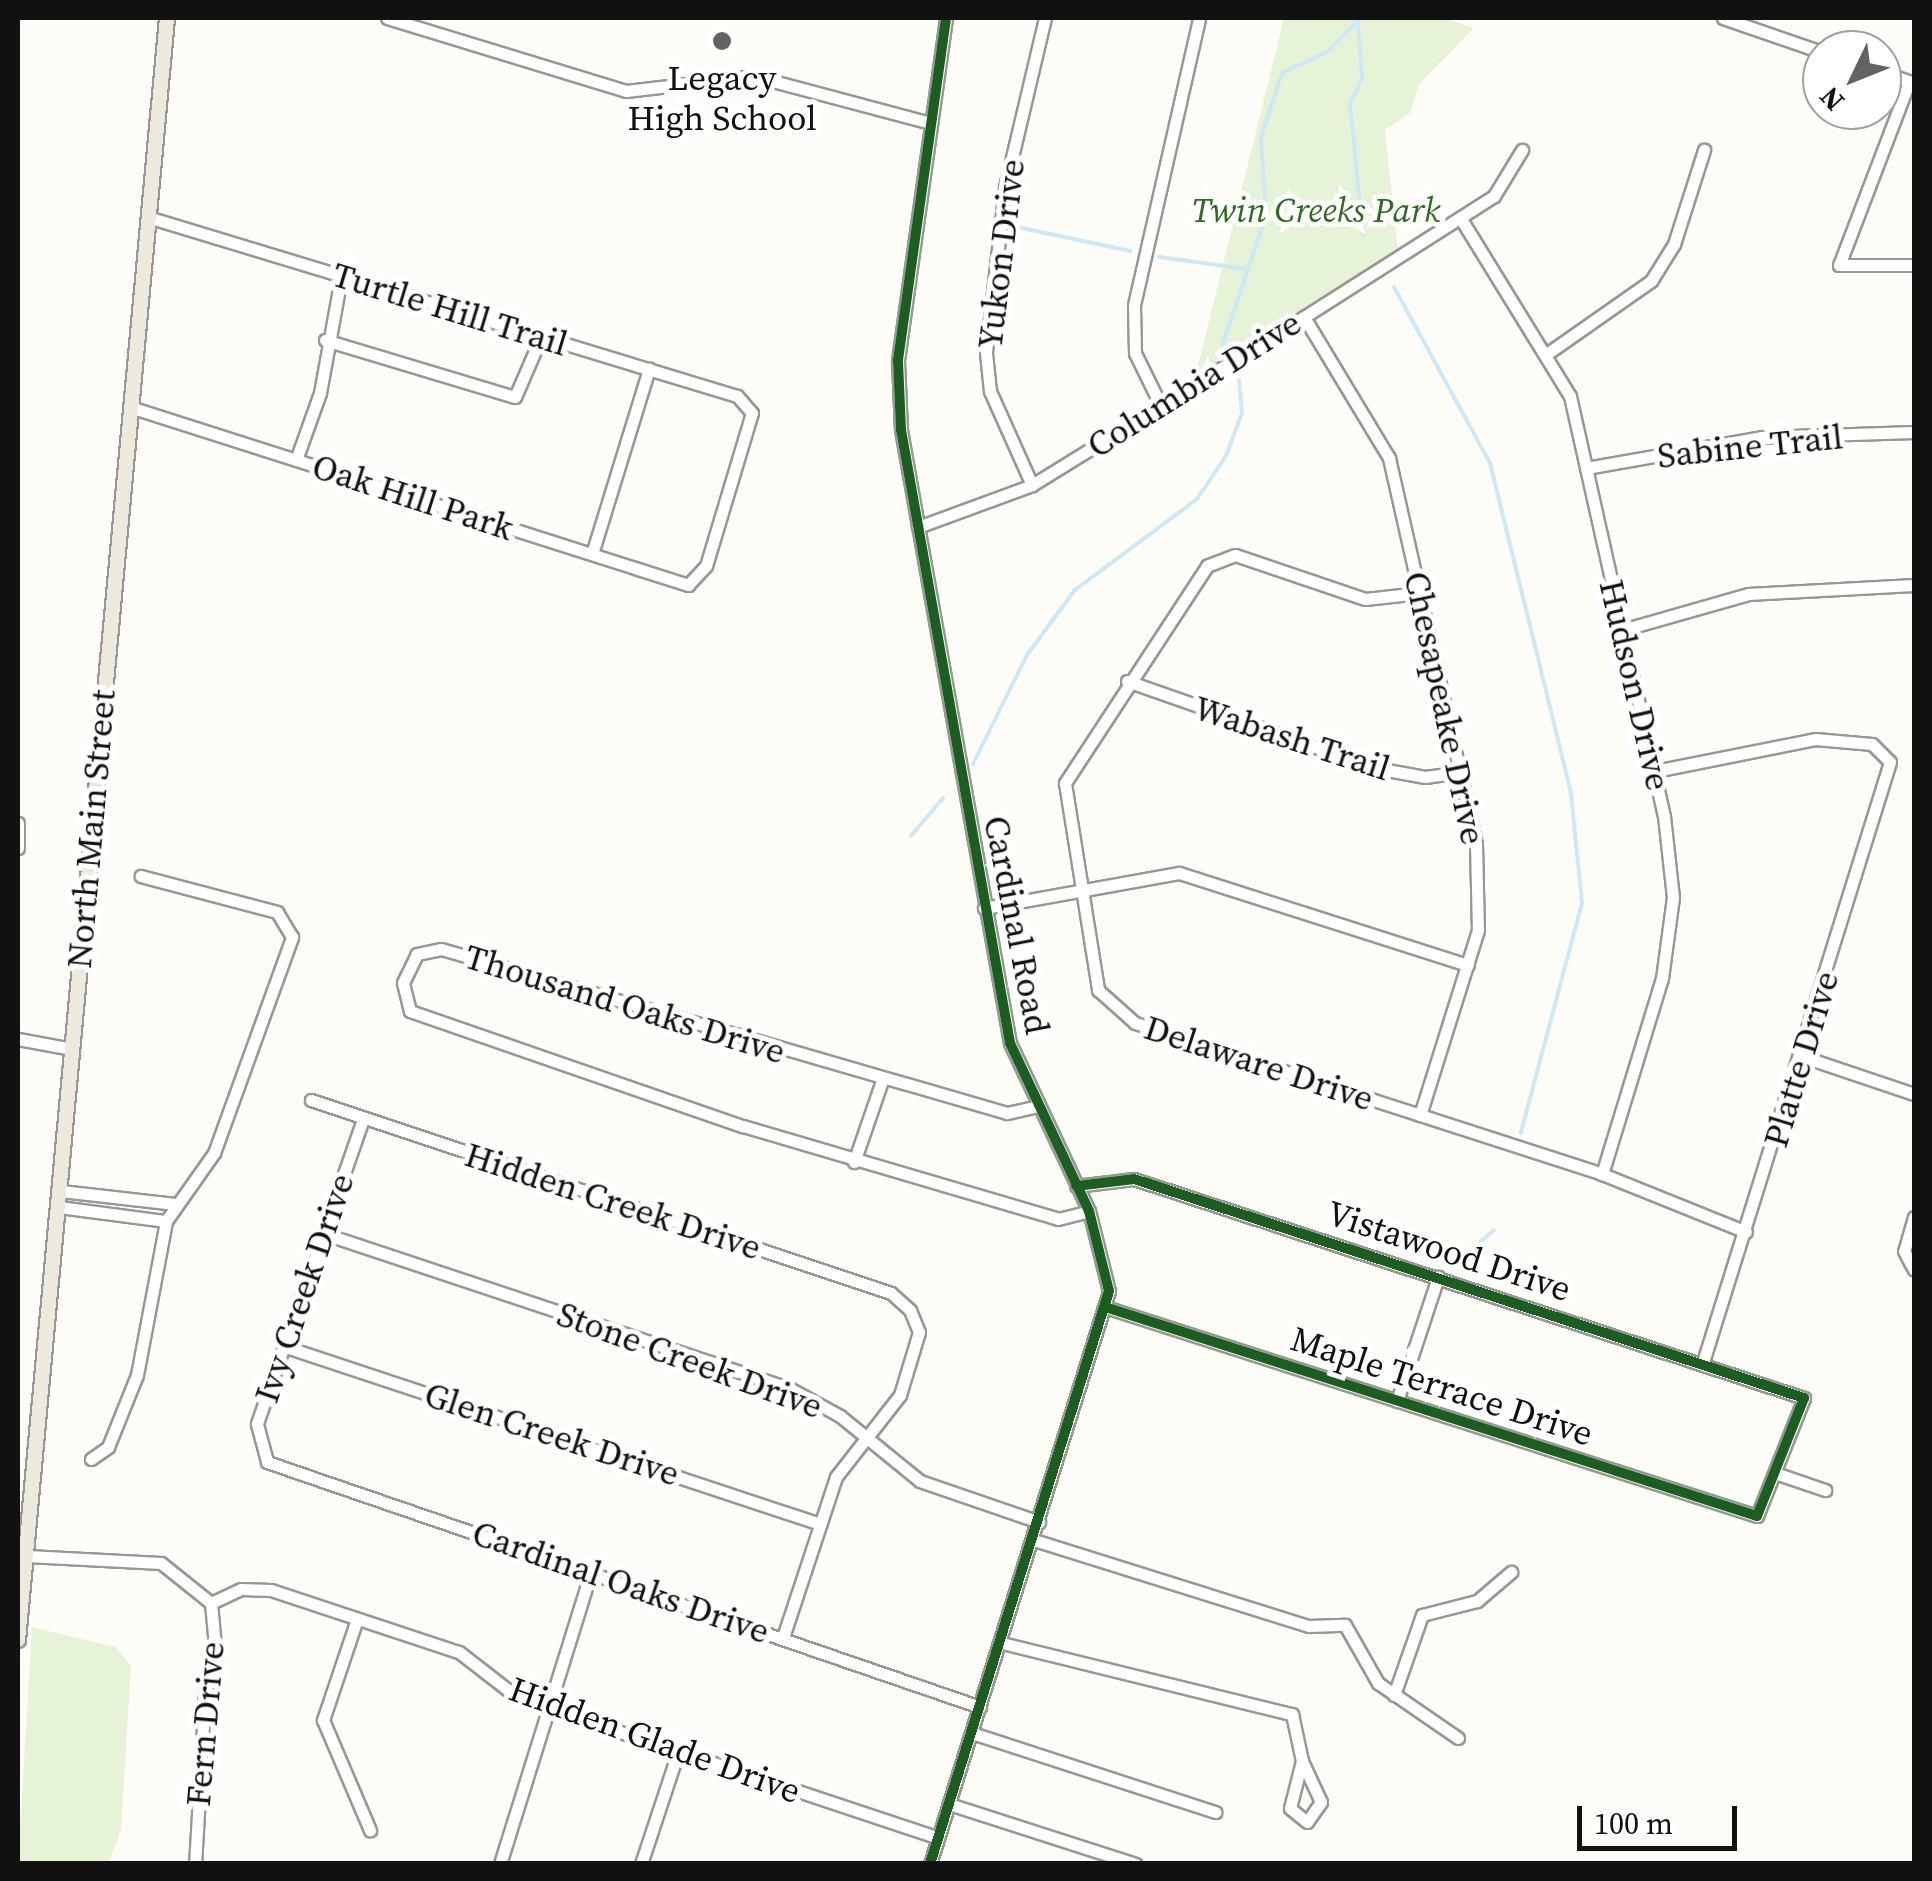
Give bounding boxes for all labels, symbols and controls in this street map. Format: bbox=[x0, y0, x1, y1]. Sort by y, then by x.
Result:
marker: Legacy High School bbox=[711, 30, 733, 52]
north arrow bbox=[1802, 30, 1902, 130]
place label: Legacy High School bbox=[627, 57, 817, 139]
text: N bbox=[1811, 79, 1852, 120]
street label: Yukon Drive bbox=[969, 157, 1033, 351]
park label: Twin Creeks Park bbox=[1191, 189, 1441, 231]
street label: Turtle Hill Trail bbox=[327, 253, 573, 365]
street label: Columbia Drive bbox=[1079, 302, 1309, 466]
street label: Sabine Trail bbox=[1655, 415, 1845, 477]
street label: Oak Hill Park bbox=[307, 445, 519, 549]
street label: Chesapeake Drive bbox=[1396, 568, 1494, 848]
street label: Hudson Drive bbox=[1590, 576, 1680, 794]
street label: Wabash Trail bbox=[1188, 686, 1396, 790]
street label: North Main Street bbox=[58, 688, 124, 970]
street label: Cardinal Road bbox=[975, 812, 1059, 1038]
street label: Thousand Oaks Drive bbox=[460, 935, 790, 1073]
street label: Platte Drive bbox=[1754, 966, 1848, 1152]
street label: Delaware Drive bbox=[1139, 1006, 1379, 1120]
street label: Hidden Creek Drive bbox=[460, 1133, 766, 1269]
street label: Ivy Creek Drive bbox=[245, 1168, 363, 1408]
street label: Vistawood Drive bbox=[1322, 1192, 1576, 1310]
street label: Stone Creek Drive bbox=[552, 1293, 828, 1427]
street label: Maple Terrace Drive bbox=[1285, 1317, 1599, 1455]
street label: Glen Creek Drive bbox=[419, 1373, 685, 1495]
street label: Cardinal Oaks Drive bbox=[467, 1511, 775, 1653]
street label: Fern Drive bbox=[177, 1640, 233, 1808]
street label: Hidden Glade Drive bbox=[504, 1668, 806, 1812]
scale bar bbox=[1582, 1786, 1742, 1848]
text: 100 m bbox=[1594, 1803, 1673, 1844]

